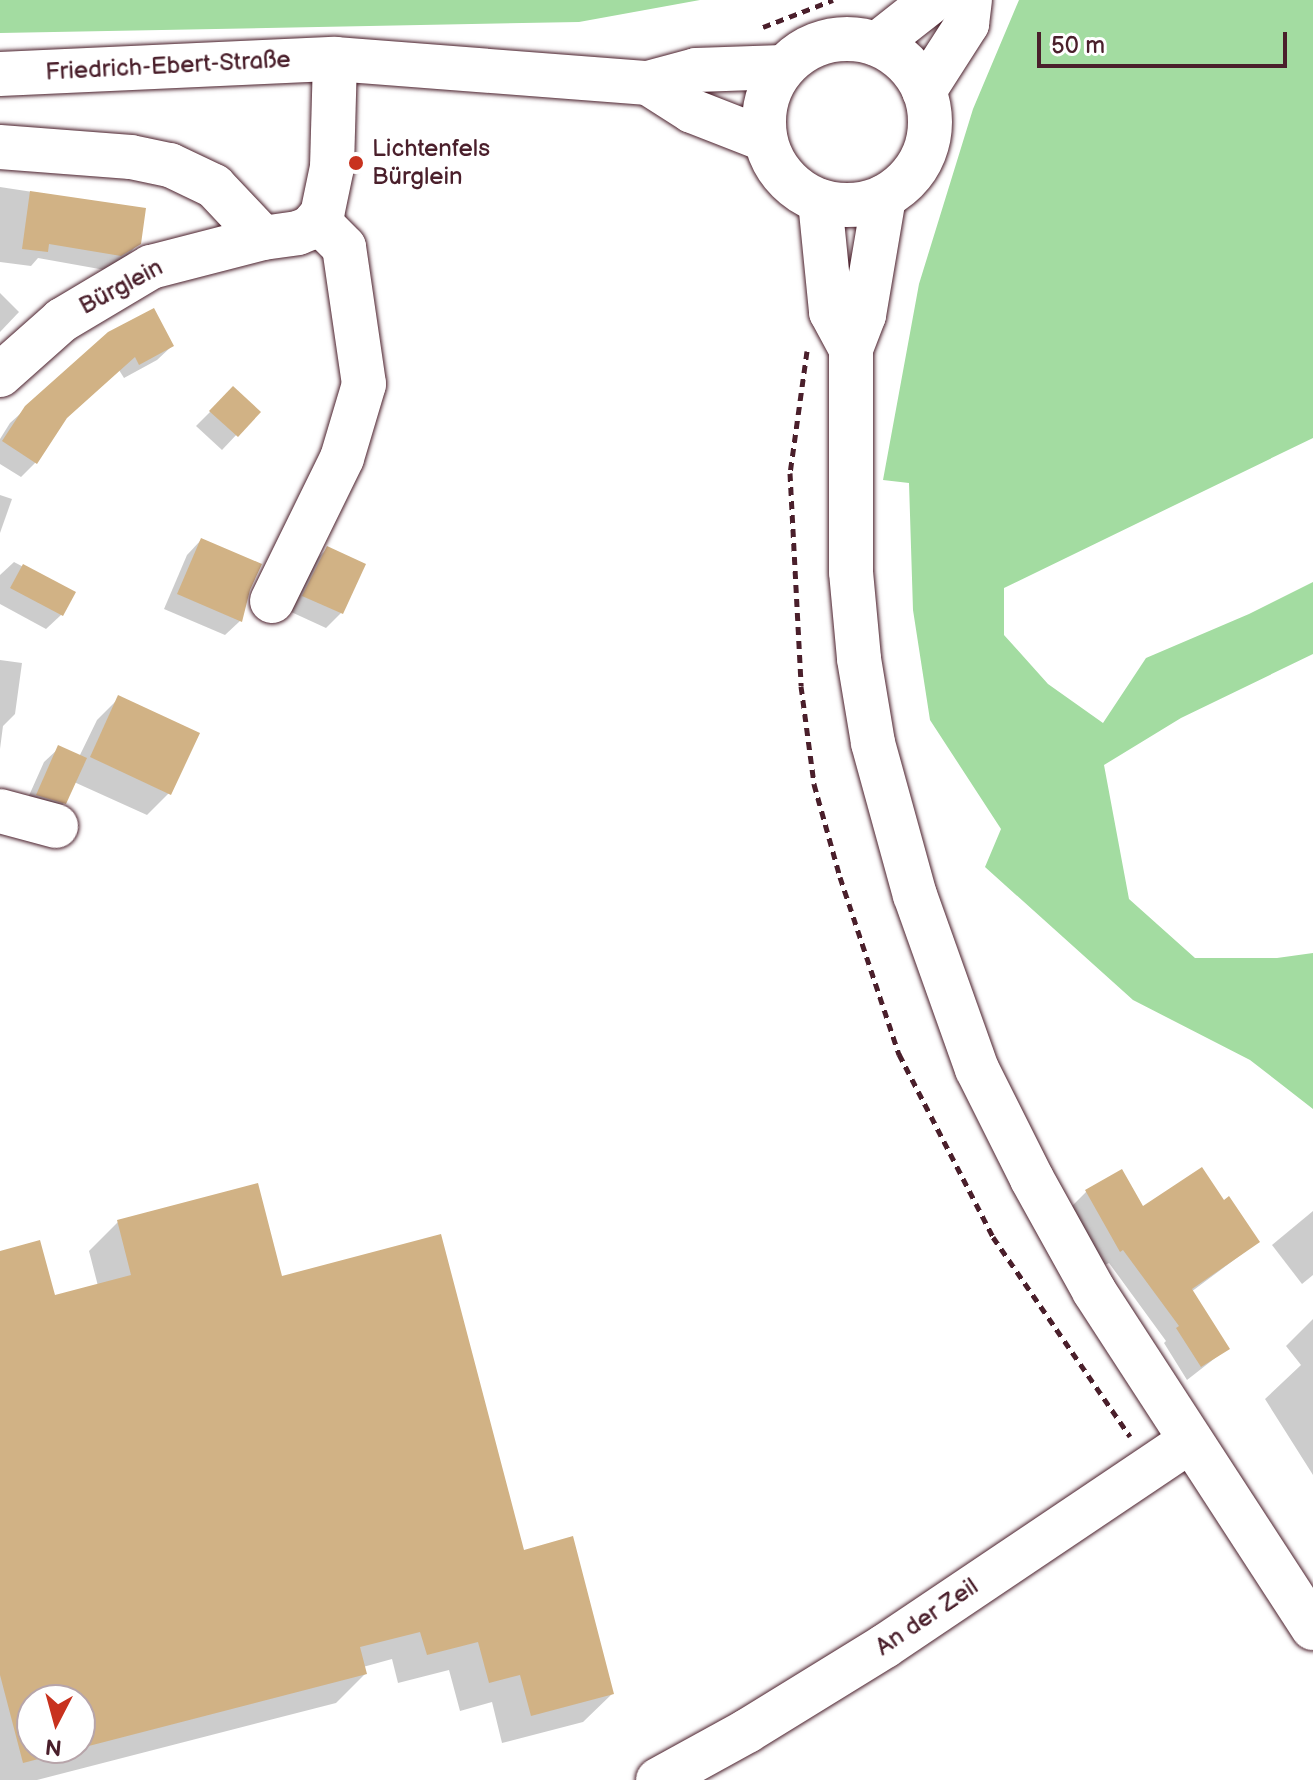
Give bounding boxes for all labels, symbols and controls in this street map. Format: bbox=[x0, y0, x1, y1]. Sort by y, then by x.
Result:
scale bar bbox=[1041, 16, 1291, 66]
text: 50 m bbox=[1051, 31, 1105, 60]
street label: Friedrich-Ebert-Straße bbox=[45, 45, 291, 87]
place label: Lichtenfels Bürglein bbox=[372, 135, 490, 191]
marker: Lichtenfels Bürglein bbox=[347, 154, 365, 172]
street label: Bürglein bbox=[74, 253, 168, 321]
street label: An der Zeil bbox=[870, 1572, 984, 1662]
north arrow bbox=[16, 1684, 96, 1764]
text: N bbox=[44, 1732, 63, 1761]

